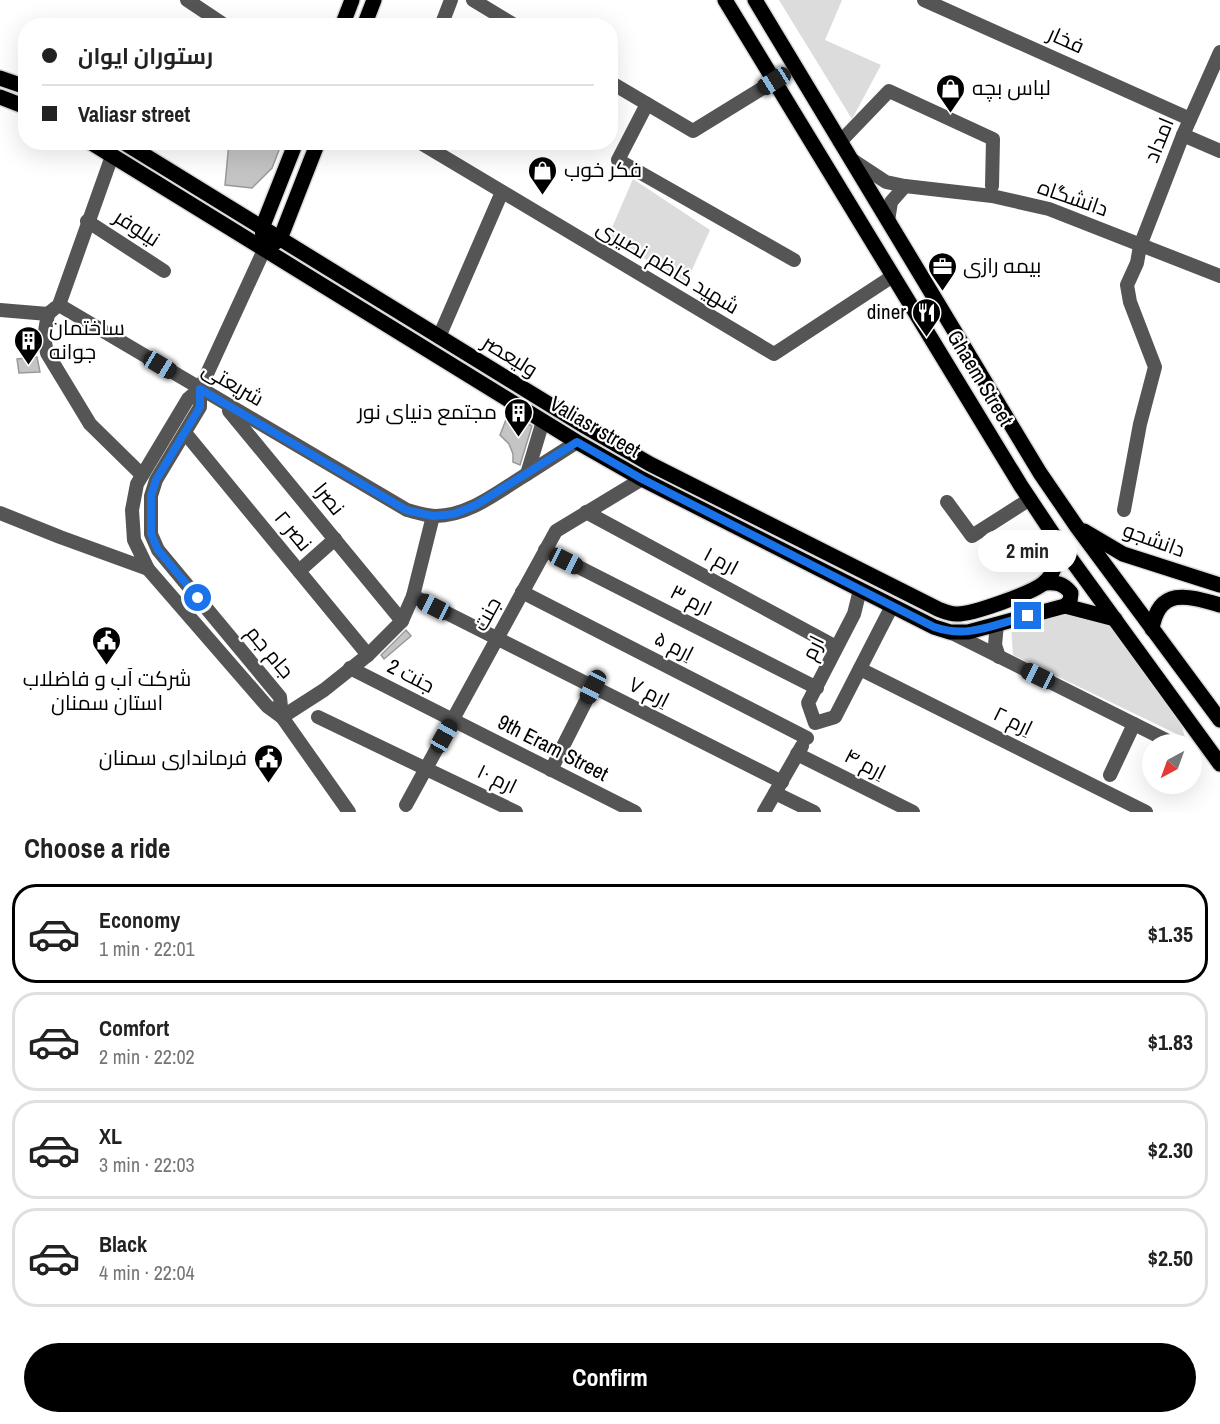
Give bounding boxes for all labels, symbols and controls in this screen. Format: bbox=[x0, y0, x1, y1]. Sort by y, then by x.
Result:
street label: فخار bbox=[1042, 18, 1089, 60]
text: رستوران ایوان bbox=[78, 41, 213, 71]
car bbox=[754, 64, 794, 98]
shop icon: لباس بچه bbox=[935, 72, 967, 114]
place label: لباس بچه bbox=[972, 73, 1051, 102]
text: Valiasr street bbox=[78, 99, 190, 129]
street label: امداد bbox=[1136, 113, 1181, 167]
shop icon: فکر خوب bbox=[527, 154, 559, 196]
place label: فکر خوب bbox=[564, 155, 642, 184]
street label: دانشگاه bbox=[1034, 172, 1112, 223]
street label: نیلوفر bbox=[108, 201, 166, 253]
street label: شهید کاظم نصیری bbox=[591, 212, 745, 321]
office icon: بیمه رازی bbox=[926, 250, 958, 292]
place label: بیمه رازی bbox=[963, 251, 1041, 280]
restaurant icon: diner bbox=[911, 296, 943, 338]
place label: diner bbox=[867, 297, 906, 326]
place label: ساختمان جوانه bbox=[49, 313, 125, 366]
building icon: ساختمان جوانه bbox=[12, 324, 44, 366]
street label: Ghaem Street bbox=[940, 324, 1021, 431]
street label: ولیعصر bbox=[476, 327, 543, 384]
car bbox=[140, 348, 180, 382]
street label: شریعتی bbox=[197, 354, 270, 413]
street label: Valiasr street bbox=[545, 389, 646, 464]
building icon: مجتمع دنیای نور bbox=[502, 396, 534, 438]
place label: مجتمع دنیای نور bbox=[356, 397, 497, 426]
street label: نصرا bbox=[307, 476, 352, 521]
street label: نصر ۲ bbox=[268, 504, 319, 557]
street label: دانشجو bbox=[1119, 515, 1189, 564]
callout: 2 min bbox=[978, 529, 1078, 571]
text: 2 min bbox=[1006, 537, 1049, 564]
street label: ارم ۱ bbox=[699, 539, 744, 582]
car bbox=[546, 545, 586, 577]
street label: ارم ۳ bbox=[665, 577, 717, 622]
route start bbox=[184, 584, 211, 611]
car bbox=[414, 591, 454, 623]
street label: جنت bbox=[465, 591, 508, 636]
route end bbox=[1014, 602, 1041, 629]
street label: جام جم bbox=[240, 619, 301, 684]
street label: اِرم ۵ bbox=[650, 623, 699, 668]
public building icon: شرکت آب و فاضلاب استان سمنان bbox=[91, 624, 123, 666]
street label: ارم bbox=[794, 630, 831, 665]
street label: جنت 2 bbox=[383, 651, 440, 700]
car bbox=[1018, 660, 1058, 692]
place label: شرکت آب و فاضلاب استان سمنان bbox=[23, 664, 191, 717]
car bbox=[577, 667, 609, 707]
street label: اِرم ۷ bbox=[624, 669, 675, 714]
street label: اِرم ۲ bbox=[989, 699, 1038, 742]
street label: 9th Eram Street bbox=[493, 707, 614, 788]
car bbox=[427, 716, 461, 756]
north arrow bbox=[1142, 734, 1202, 794]
map controls bbox=[1142, 734, 1202, 794]
street label: اِرم ۴ bbox=[839, 741, 891, 786]
public building icon: فرمانداری سمنان bbox=[252, 742, 284, 784]
place label: فرمانداری سمنان bbox=[99, 743, 247, 772]
street label: ارم ۱۰ bbox=[473, 757, 522, 801]
text: Choose a ride bbox=[24, 830, 170, 866]
text: Economy bbox=[99, 905, 180, 935]
icon: car bbox=[27, 907, 81, 961]
text: $1.35 bbox=[1148, 919, 1193, 949]
text: 1 min · 22:01 bbox=[99, 935, 195, 962]
text: Comfort bbox=[99, 1013, 169, 1043]
icon: car bbox=[27, 1015, 81, 1069]
text: $1.83 bbox=[1148, 1027, 1193, 1057]
text: 2 min · 22:02 bbox=[99, 1043, 195, 1070]
text: XL bbox=[99, 1121, 122, 1151]
icon: car bbox=[27, 1123, 81, 1177]
text: $2.30 bbox=[1148, 1135, 1193, 1165]
text: 3 min · 22:03 bbox=[99, 1151, 195, 1178]
text: Black bbox=[99, 1229, 147, 1259]
icon: car bbox=[27, 1231, 81, 1285]
text: $2.50 bbox=[1148, 1243, 1193, 1273]
text: 4 min · 22:04 bbox=[99, 1259, 195, 1286]
button: Confirm bbox=[24, 1343, 1196, 1412]

